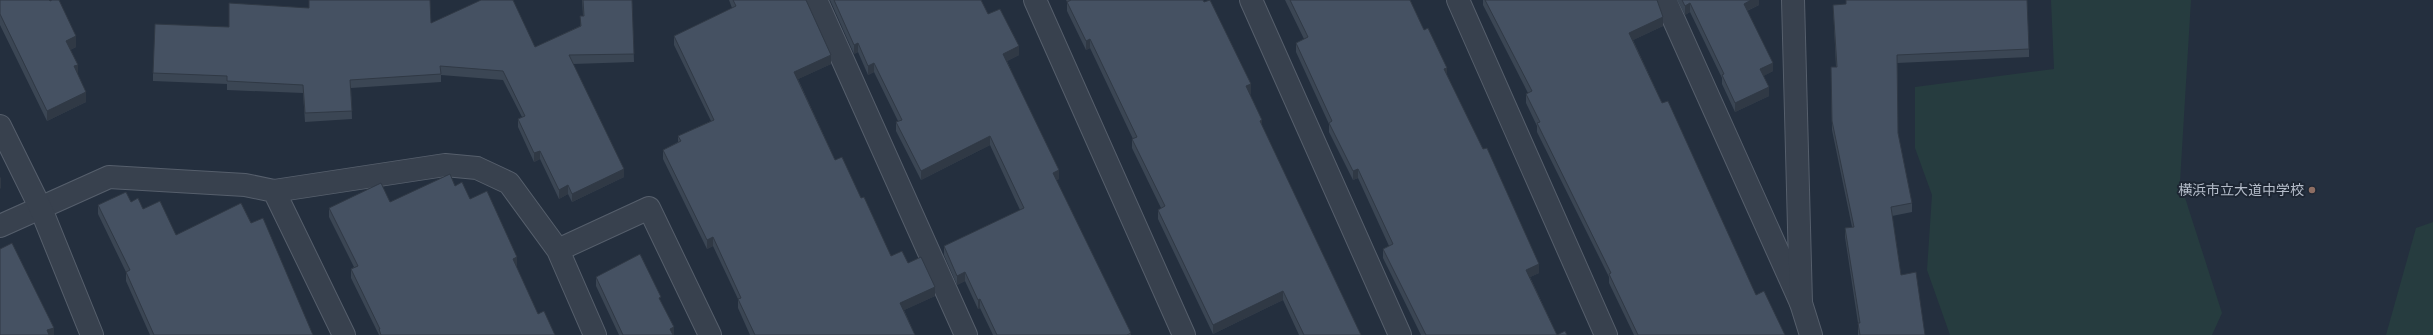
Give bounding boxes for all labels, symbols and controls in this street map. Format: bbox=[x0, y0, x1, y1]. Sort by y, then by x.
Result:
place label: 横浜市立大道中学校 bbox=[2178, 182, 2304, 199]
marker: 横浜市立大道中学校 bbox=[2307, 185, 2317, 195]

